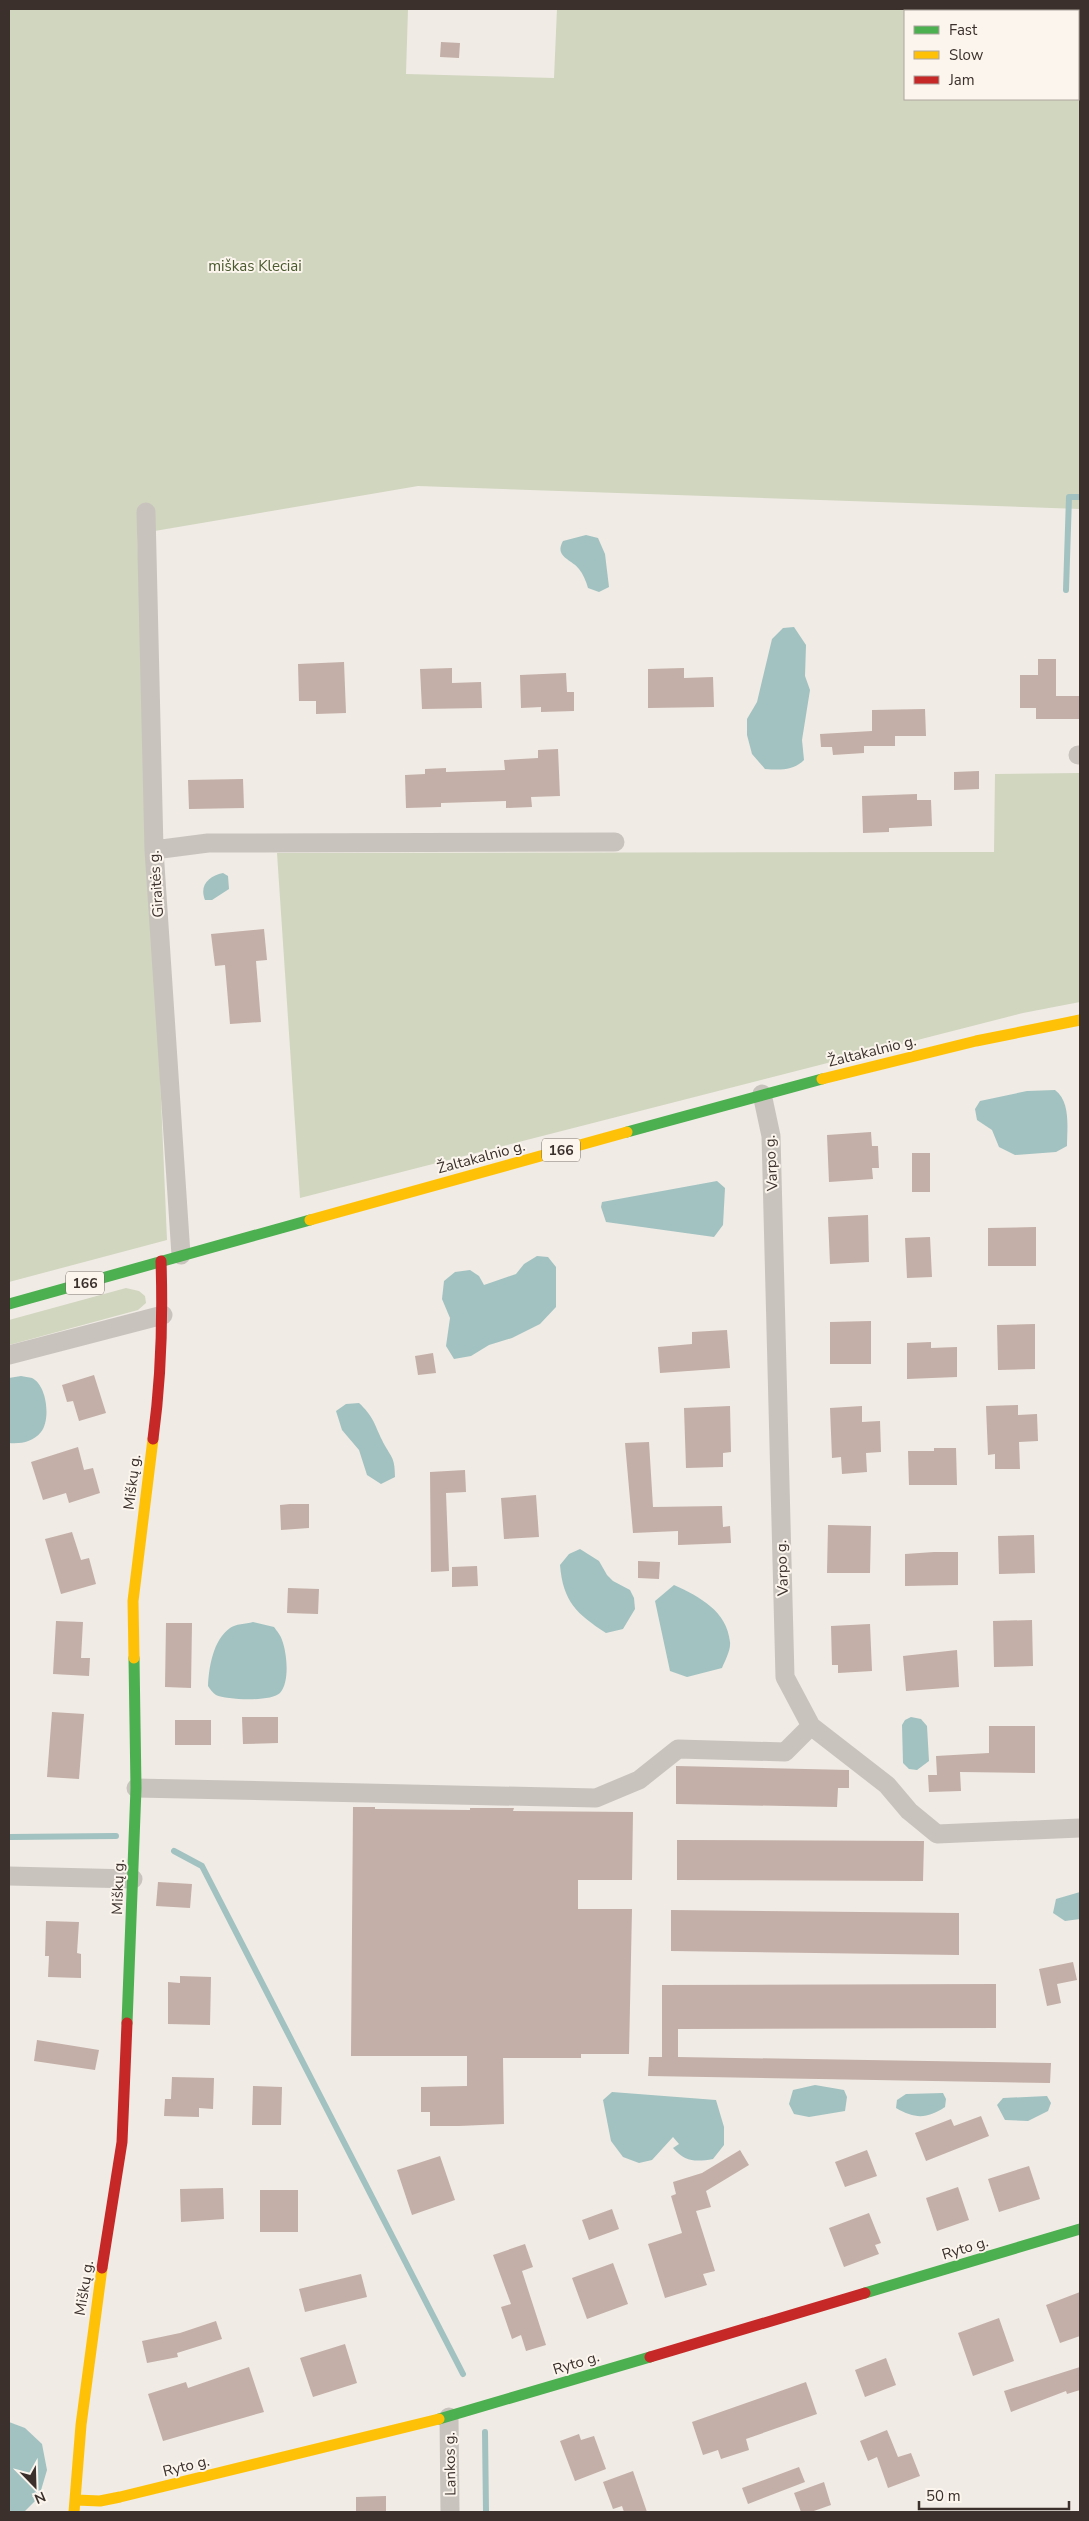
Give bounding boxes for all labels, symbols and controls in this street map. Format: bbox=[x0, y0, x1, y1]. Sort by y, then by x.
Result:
legend bbox=[904, 10, 1079, 100]
text: Fast bbox=[949, 20, 978, 40]
text: Slow bbox=[949, 45, 984, 65]
text: Jam bbox=[948, 70, 975, 90]
park label: miškas Kleciai bbox=[208, 256, 302, 276]
street label: Giraitės g. bbox=[144, 850, 168, 918]
street label: Žaltakalnio g. bbox=[826, 1030, 918, 1072]
street label: Varpo g. bbox=[760, 1135, 783, 1192]
street label: Žaltakalnio g. bbox=[435, 1136, 527, 1178]
road number: 166 bbox=[542, 1138, 580, 1162]
road number: 166 bbox=[66, 1272, 104, 1295]
street label: Miškų g. bbox=[119, 1453, 145, 1511]
street label: Varpo g. bbox=[771, 1540, 793, 1597]
street label: Miškų g. bbox=[107, 1859, 129, 1915]
street label: Ryto g. bbox=[939, 2231, 991, 2265]
street label: Miškų g. bbox=[70, 2259, 98, 2317]
street label: Ryto g. bbox=[550, 2346, 602, 2380]
street label: Lankos g. bbox=[439, 2432, 461, 2496]
street label: Ryto g. bbox=[161, 2451, 211, 2481]
north arrow bbox=[10, 2461, 60, 2511]
scale bar bbox=[919, 2478, 1069, 2510]
text: 50 m bbox=[926, 2486, 961, 2506]
text: N bbox=[31, 2487, 48, 2508]

